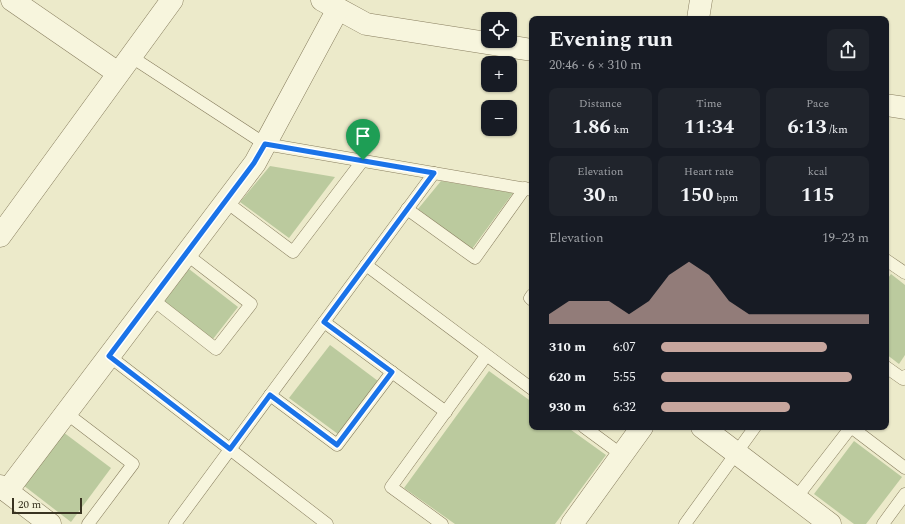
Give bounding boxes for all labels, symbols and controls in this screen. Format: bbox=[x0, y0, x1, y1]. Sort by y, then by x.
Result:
map controls bbox=[481, 12, 517, 136]
button: locate bbox=[481, 12, 517, 48]
text: Evening run bbox=[549, 23, 673, 56]
button: share bbox=[827, 29, 869, 71]
text: 20:46 · 6 × 310 m bbox=[549, 55, 641, 75]
button: + bbox=[481, 56, 517, 92]
text: Distance bbox=[579, 95, 622, 112]
text: Time bbox=[696, 95, 722, 112]
text: Pace bbox=[806, 95, 829, 112]
button: − bbox=[481, 100, 517, 136]
text: 1.86 bbox=[572, 112, 611, 142]
text: 11:34 bbox=[684, 112, 734, 142]
text: 6:13 bbox=[788, 112, 827, 142]
pin bbox=[346, 119, 380, 160]
text: km bbox=[611, 121, 629, 138]
text: /km bbox=[827, 121, 848, 138]
icon: arrive bbox=[352, 125, 374, 147]
text: Elevation bbox=[577, 163, 623, 180]
text: Heart rate bbox=[684, 163, 734, 180]
text: kcal bbox=[808, 163, 828, 180]
text: 30 bbox=[583, 180, 605, 210]
text: 150 bbox=[680, 180, 714, 210]
text: 115 bbox=[801, 180, 834, 210]
text: m bbox=[605, 189, 618, 206]
text: bpm bbox=[714, 189, 738, 206]
text: Elevation bbox=[549, 228, 603, 248]
text: 19–23 m bbox=[822, 228, 869, 248]
text: 310 m bbox=[549, 337, 586, 357]
text: 6:07 bbox=[613, 337, 636, 357]
text: 620 m bbox=[549, 367, 586, 387]
text: 5:55 bbox=[613, 367, 636, 387]
text: 930 m bbox=[549, 397, 586, 417]
text: 6:32 bbox=[613, 397, 636, 417]
scale bar bbox=[12, 496, 82, 515]
text: 20 m bbox=[18, 496, 41, 513]

